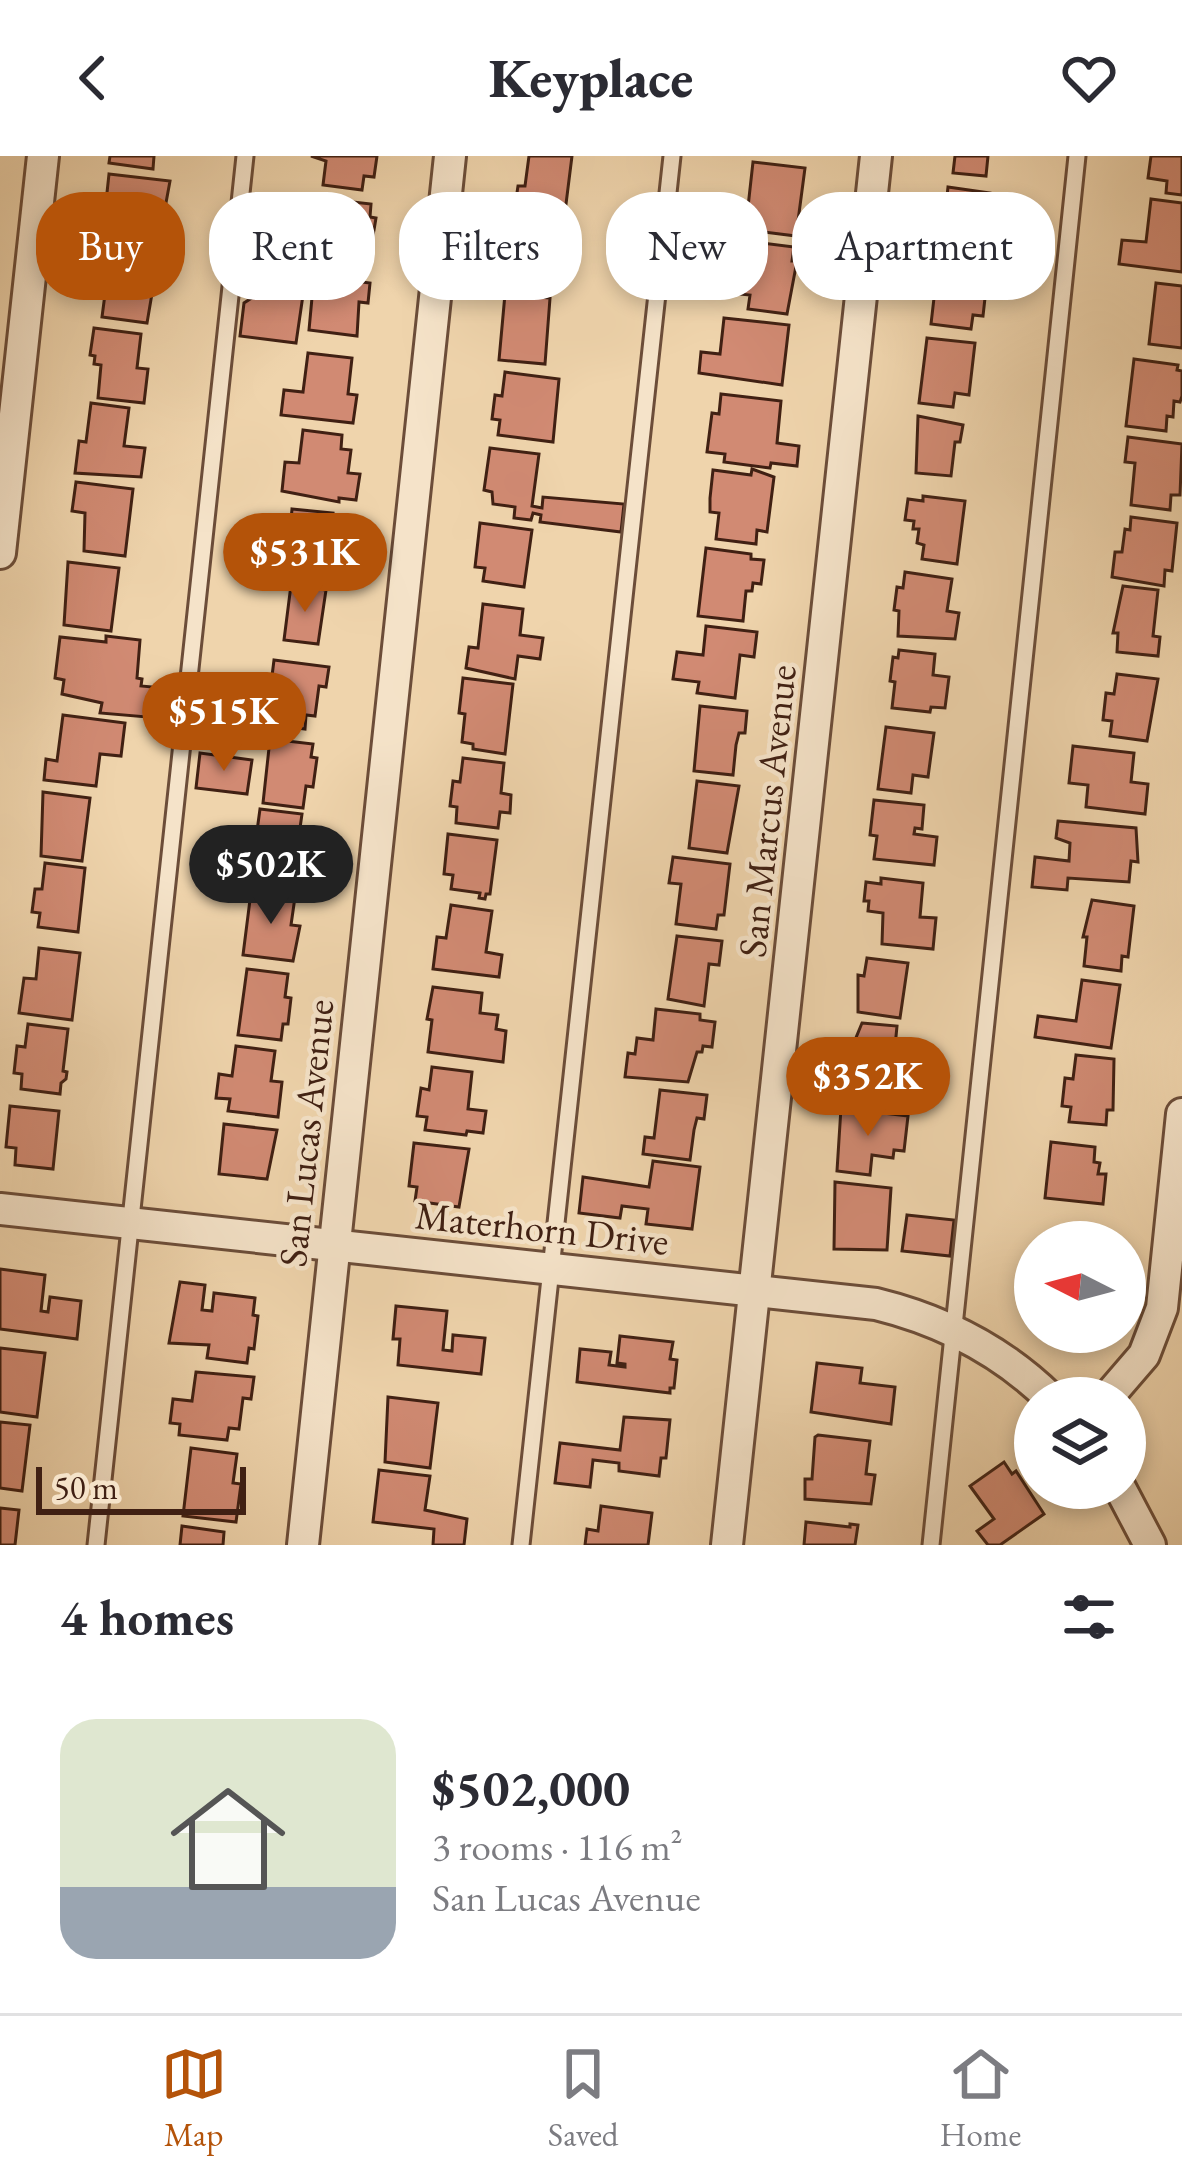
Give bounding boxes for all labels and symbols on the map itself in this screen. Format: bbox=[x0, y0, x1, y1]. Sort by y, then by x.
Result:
pin: $531K bbox=[221, 513, 389, 615]
street label: San Marcus Avenue bbox=[726, 662, 808, 960]
pin: $515K bbox=[140, 672, 308, 774]
pin: $502K bbox=[187, 825, 355, 927]
street label: San Lucas Avenue bbox=[267, 997, 345, 1269]
pin: $352K bbox=[784, 1037, 952, 1139]
street label: Materhorn Drive bbox=[413, 1189, 671, 1267]
north arrow bbox=[1014, 1221, 1146, 1353]
scale bar bbox=[36, 1461, 246, 1514]

